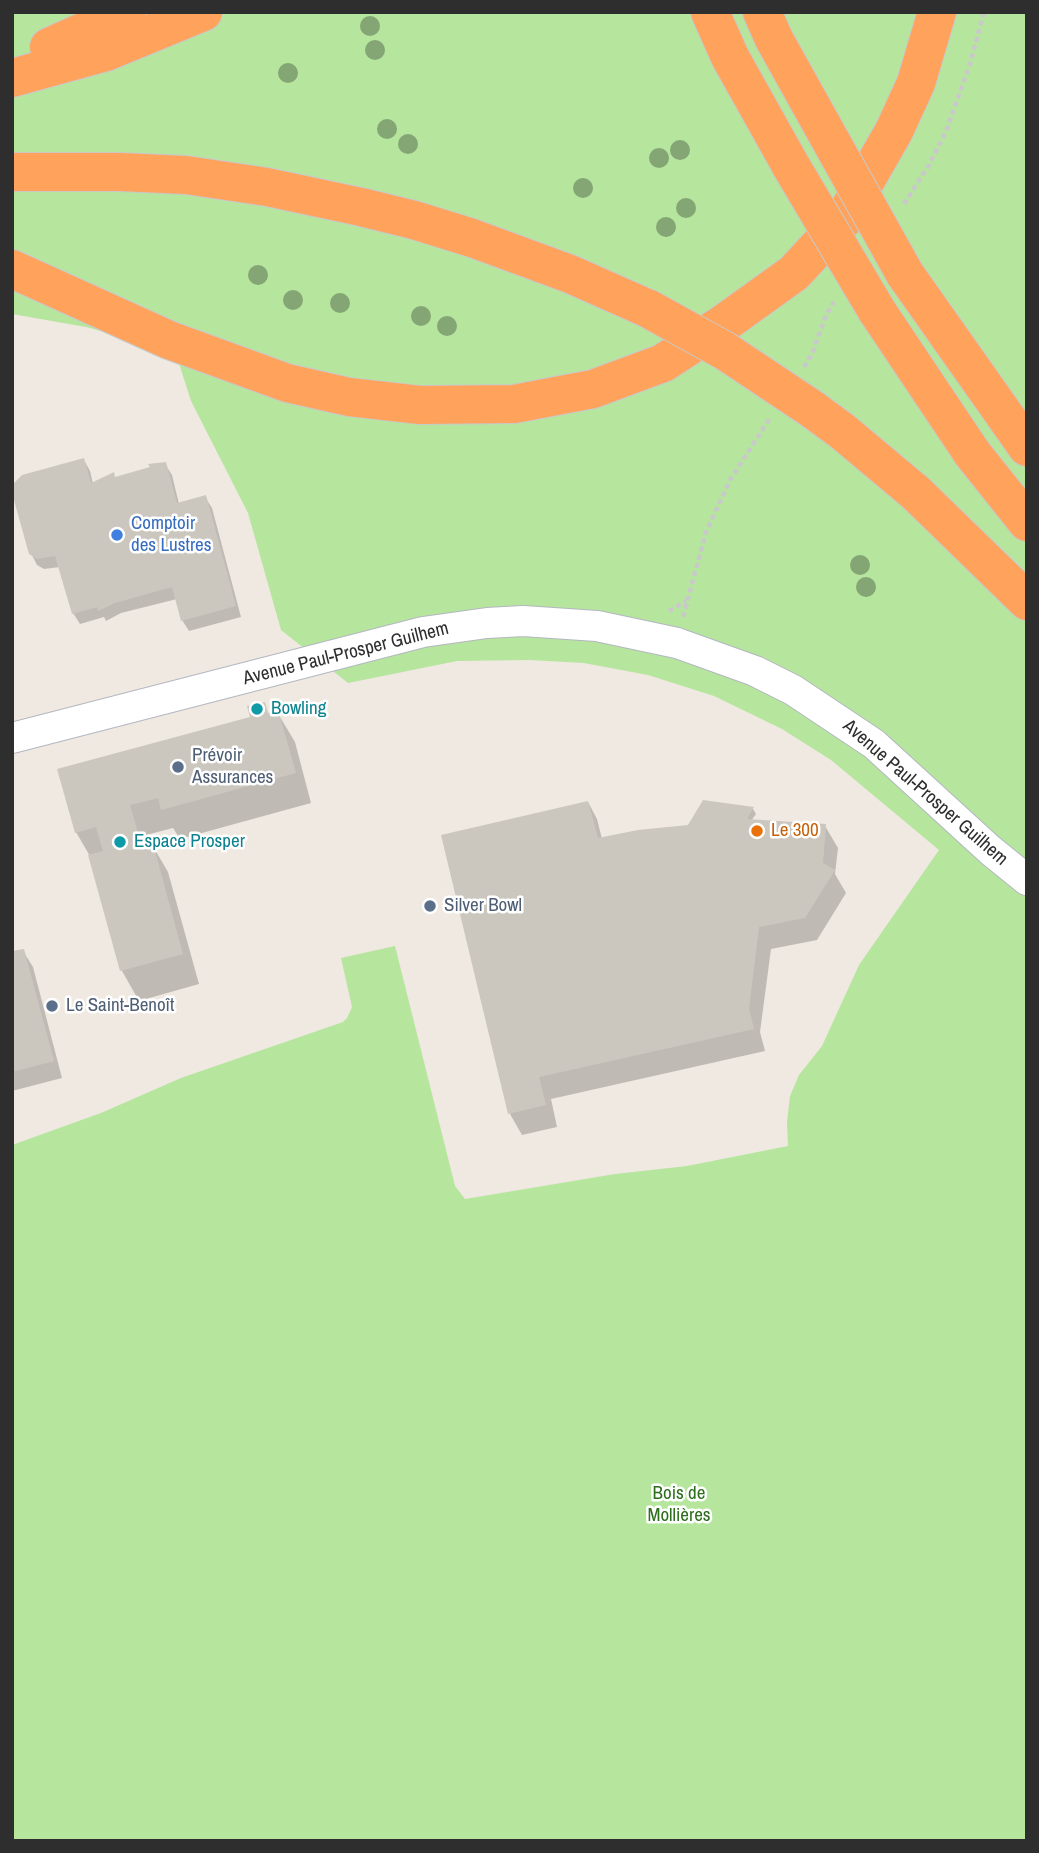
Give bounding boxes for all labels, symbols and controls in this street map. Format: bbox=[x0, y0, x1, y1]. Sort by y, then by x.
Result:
place label: Comptoir des Lustres bbox=[131, 513, 212, 557]
marker: Comptoir des Lustres bbox=[109, 527, 125, 543]
street label: Avenue Paul-Prosper Guilhem bbox=[241, 617, 451, 691]
place label: Bowling bbox=[271, 698, 326, 720]
marker: Bowling bbox=[249, 701, 265, 717]
street label: Avenue Paul-Prosper Guilhem bbox=[838, 715, 1012, 871]
place label: Prévoir Assurances bbox=[192, 745, 273, 789]
marker: Prévoir Assurances bbox=[170, 759, 186, 775]
place label: Le 300 bbox=[771, 820, 819, 842]
marker: Le 300 bbox=[749, 823, 765, 839]
place label: Espace Prosper bbox=[134, 831, 245, 853]
marker: Espace Prosper bbox=[112, 834, 128, 850]
place label: Silver Bowl bbox=[444, 895, 522, 917]
marker: Silver Bowl bbox=[422, 898, 438, 914]
place label: Le Saint-Benoît bbox=[66, 995, 174, 1017]
marker: Le Saint-Benoît bbox=[44, 998, 60, 1014]
park label: Bois de Mollières bbox=[647, 1483, 711, 1527]

